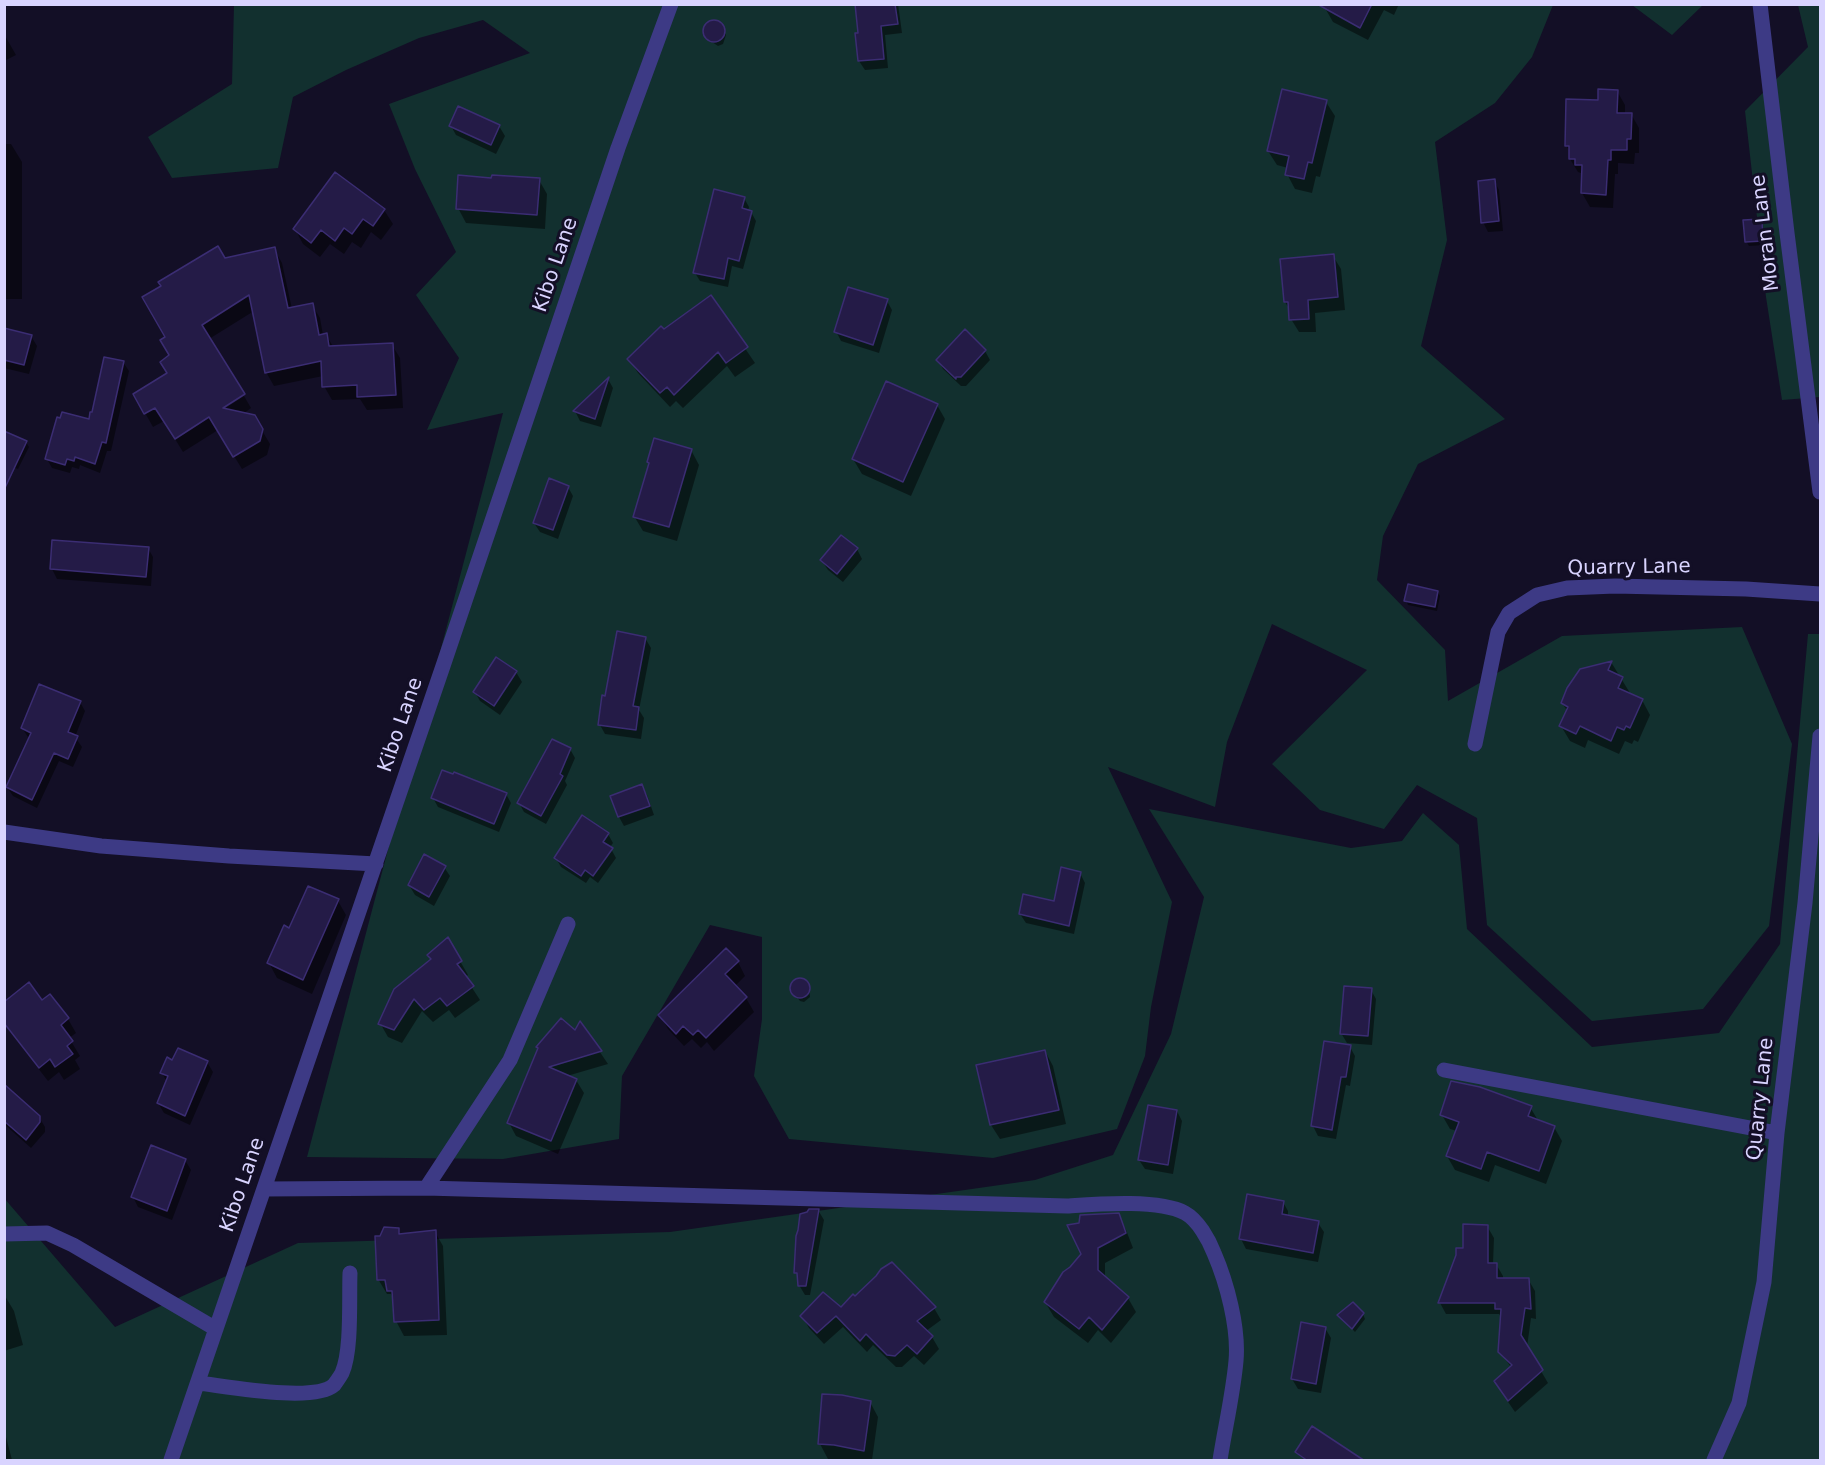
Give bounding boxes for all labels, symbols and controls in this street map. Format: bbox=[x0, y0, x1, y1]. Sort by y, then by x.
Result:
street label: Moran Lane bbox=[1747, 173, 1785, 293]
street label: Kibo Lane bbox=[529, 215, 583, 315]
street label: Quarry Lane bbox=[1567, 555, 1691, 581]
street label: Kibo Lane bbox=[374, 675, 428, 775]
street label: Quarry Lane bbox=[1743, 1036, 1779, 1162]
street label: Kibo Lane bbox=[216, 1135, 270, 1235]

